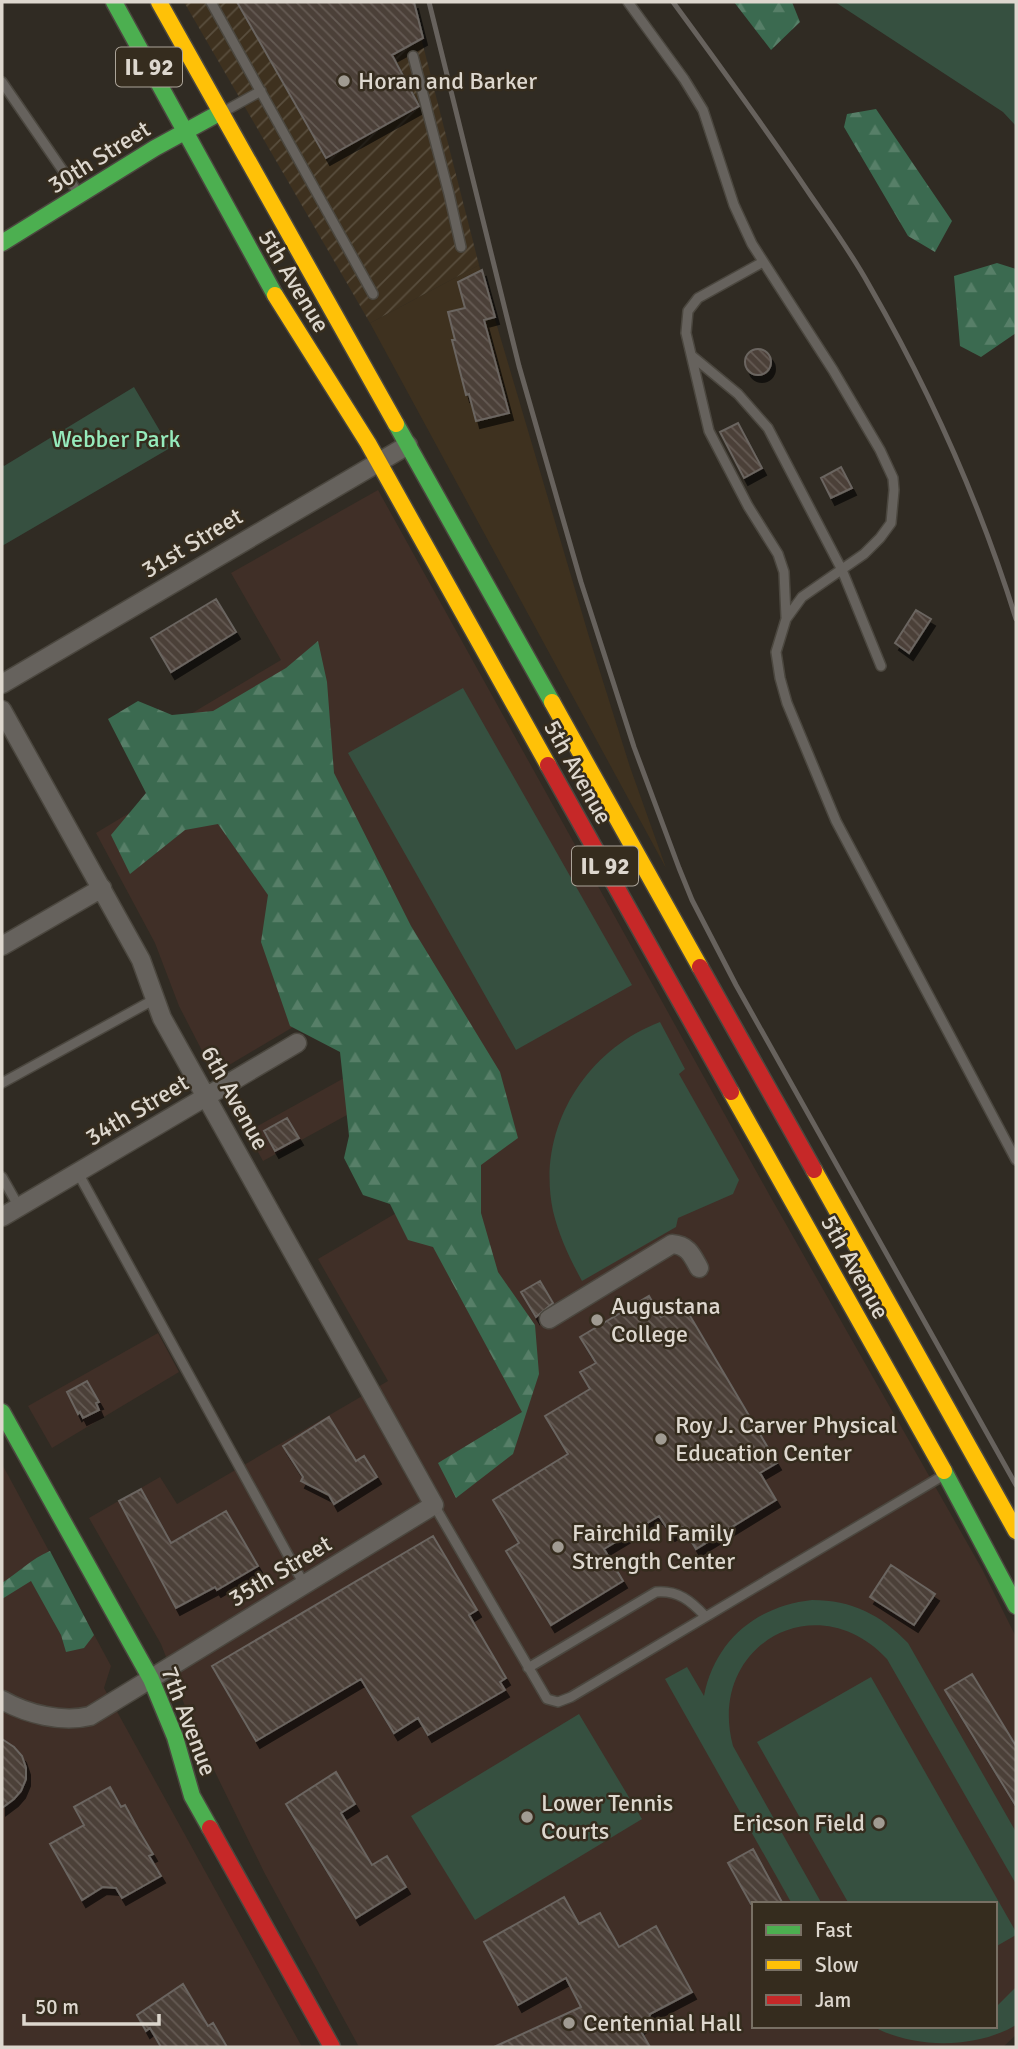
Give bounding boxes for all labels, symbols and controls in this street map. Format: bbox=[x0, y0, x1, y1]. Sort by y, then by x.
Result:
road number: IL 92 bbox=[116, 48, 182, 86]
place label: Horan and Barker bbox=[358, 66, 537, 96]
marker: Horan and Barker bbox=[336, 73, 352, 89]
street label: 30th Street bbox=[42, 114, 156, 200]
street label: 5th Avenue bbox=[252, 224, 336, 338]
park label: Webber Park bbox=[51, 424, 181, 454]
street label: 31st Street bbox=[136, 501, 248, 585]
street label: 5th Avenue bbox=[537, 715, 619, 829]
road number: IL 92 bbox=[572, 846, 638, 886]
street label: 6th Avenue bbox=[194, 1041, 276, 1155]
street label: 34th Street bbox=[80, 1067, 194, 1153]
street label: 5th Avenue bbox=[814, 1210, 896, 1324]
place label: Augustana College bbox=[611, 1291, 721, 1349]
marker: Augustana College bbox=[589, 1312, 605, 1328]
place label: Roy J. Carver Physical Education Center bbox=[675, 1410, 897, 1468]
marker: Roy J. Carver Physical Education Center bbox=[653, 1431, 669, 1447]
place label: Fairchild Family Strength Center bbox=[572, 1518, 735, 1576]
street label: 35th Street bbox=[223, 1528, 337, 1614]
marker: Fairchild Family Strength Center bbox=[550, 1539, 566, 1555]
street label: 7th Avenue bbox=[154, 1662, 224, 1780]
place label: Lower Tennis Courts bbox=[541, 1788, 673, 1846]
place label: Ericson Field bbox=[732, 1808, 865, 1838]
marker: Lower Tennis Courts bbox=[519, 1809, 535, 1825]
marker: Ericson Field bbox=[871, 1815, 887, 1831]
legend bbox=[752, 1902, 997, 2028]
text: Fast bbox=[815, 1917, 852, 1943]
text: Slow bbox=[815, 1952, 859, 1978]
scale bar bbox=[24, 1982, 159, 2026]
text: Jam bbox=[815, 1987, 851, 2013]
text: 50 m bbox=[35, 1994, 79, 2020]
place label: Centennial Hall bbox=[583, 2008, 742, 2038]
marker: Centennial Hall bbox=[561, 2015, 577, 2031]

